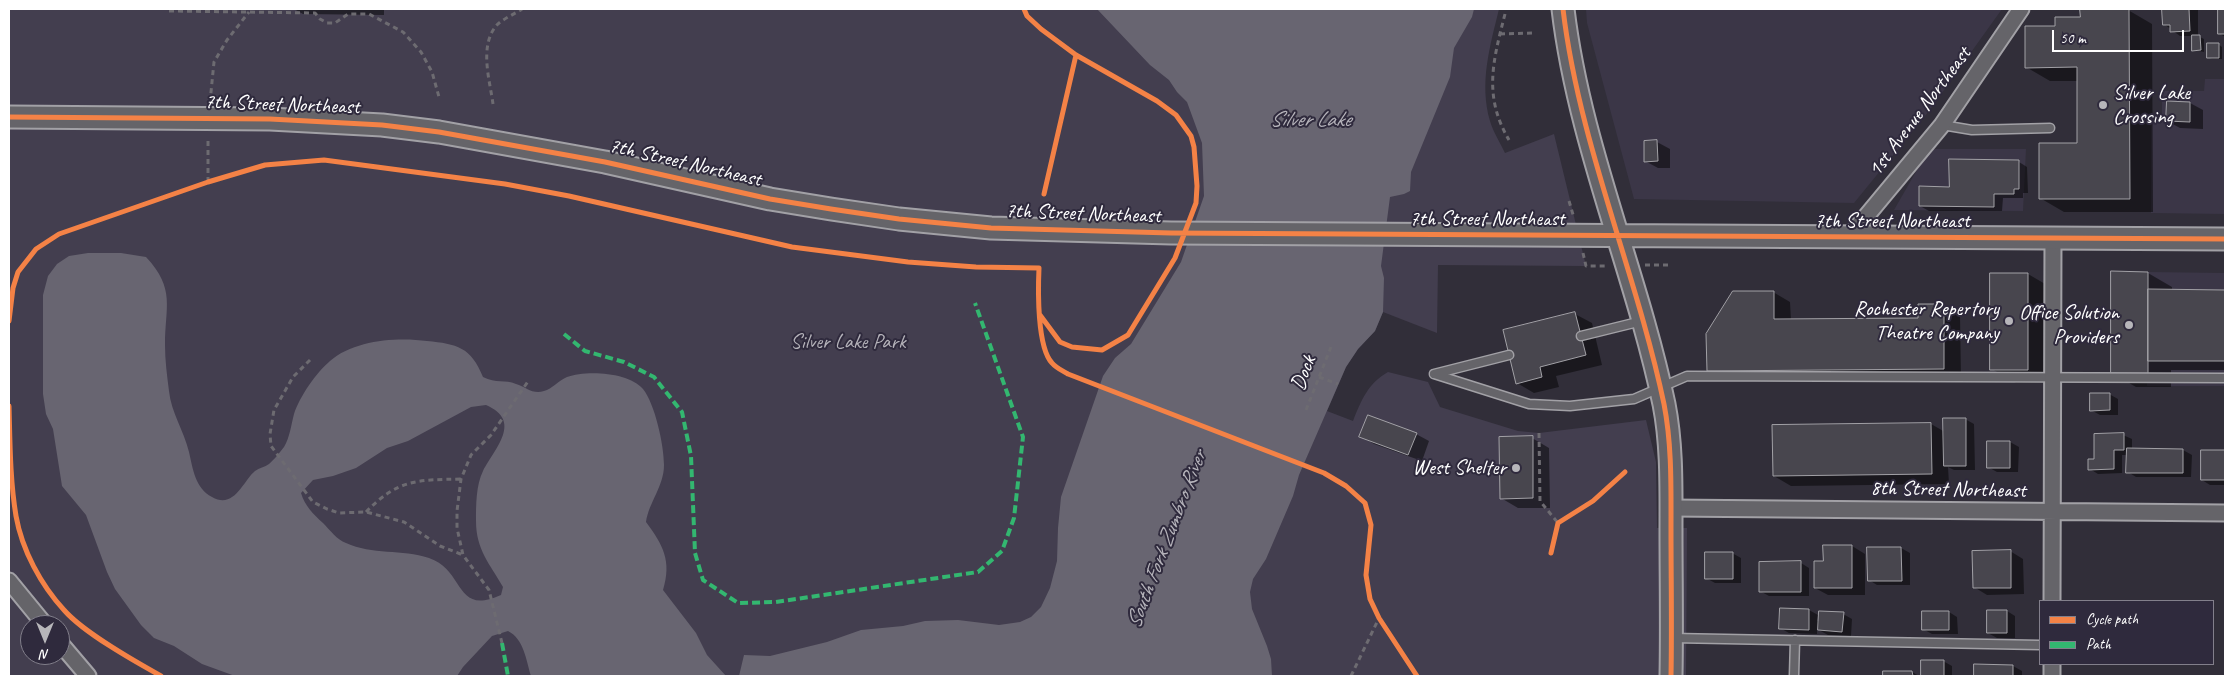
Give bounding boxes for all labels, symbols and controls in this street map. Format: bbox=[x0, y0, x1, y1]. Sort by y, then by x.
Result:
scale bar bbox=[2054, 20, 2186, 52]
text: 50 m bbox=[2060, 29, 2086, 48]
street label: 1st Avenue Northeast bbox=[1863, 42, 1977, 182]
place label: Silver Lake Crossing bbox=[2113, 80, 2190, 130]
street label: 7th Street Northeast bbox=[204, 90, 360, 120]
marker: Silver Lake Crossing bbox=[2097, 99, 2109, 111]
water label: Silver Lake bbox=[1270, 107, 1350, 133]
street label: 7th Street Northeast bbox=[606, 133, 764, 193]
street label: 7th Street Northeast bbox=[1005, 199, 1161, 229]
street label: 7th Street Northeast bbox=[1409, 206, 1565, 232]
street label: 7th Street Northeast bbox=[1814, 208, 1970, 234]
place label: Rochester Repertory Theatre Company bbox=[1854, 296, 1999, 346]
place label: Office Solution Providers bbox=[2019, 300, 2119, 350]
marker: Rochester Repertory Theatre Company bbox=[2003, 315, 2015, 327]
marker: Office Solution Providers bbox=[2123, 319, 2135, 331]
park label: Silver Lake Park bbox=[790, 329, 906, 355]
street label: Dock bbox=[1286, 352, 1322, 394]
water label: South Fork Zumbro River bbox=[1121, 448, 1213, 632]
place label: West Shelter bbox=[1413, 455, 1506, 481]
marker: West Shelter bbox=[1510, 462, 1522, 474]
street label: 8th Street Northeast bbox=[1870, 476, 2026, 504]
legend bbox=[2039, 600, 2214, 665]
text: Cycle path bbox=[2086, 610, 2138, 629]
north arrow bbox=[20, 615, 70, 665]
text: Path bbox=[2086, 635, 2111, 654]
text: N bbox=[41, 646, 49, 663]

